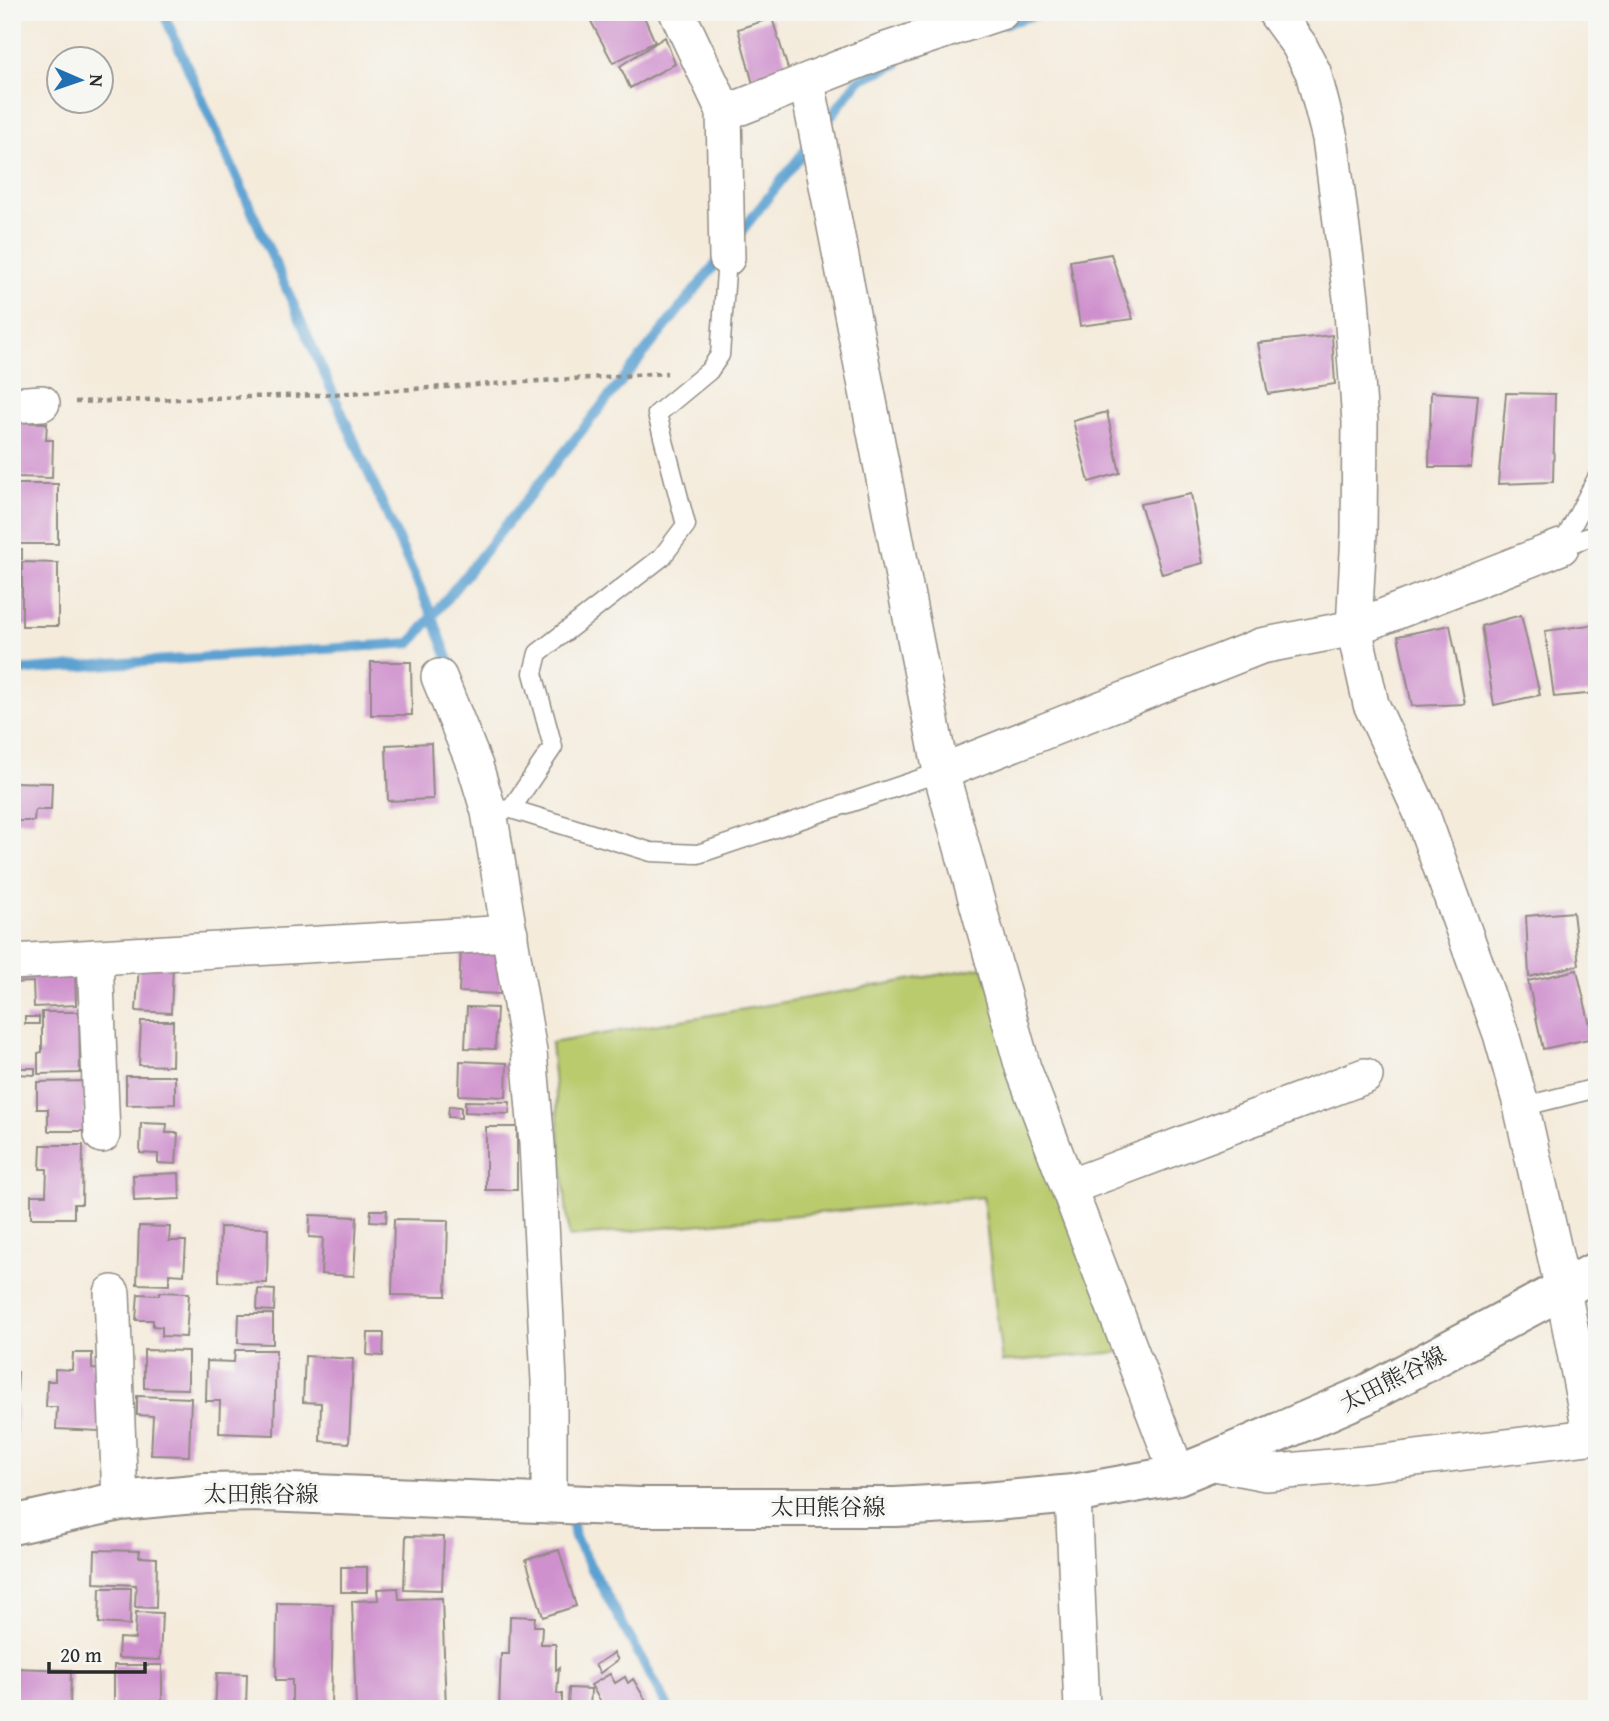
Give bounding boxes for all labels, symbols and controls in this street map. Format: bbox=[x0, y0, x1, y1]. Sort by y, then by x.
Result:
north arrow bbox=[46, 46, 116, 116]
text: N bbox=[83, 74, 111, 88]
street label: 太田熊谷線 bbox=[1334, 1338, 1451, 1419]
street label: 太田熊谷線 bbox=[204, 1477, 319, 1510]
street label: 太田熊谷線 bbox=[771, 1490, 886, 1523]
scale bar bbox=[49, 1630, 145, 1674]
text: 20 m bbox=[60, 1639, 102, 1670]

